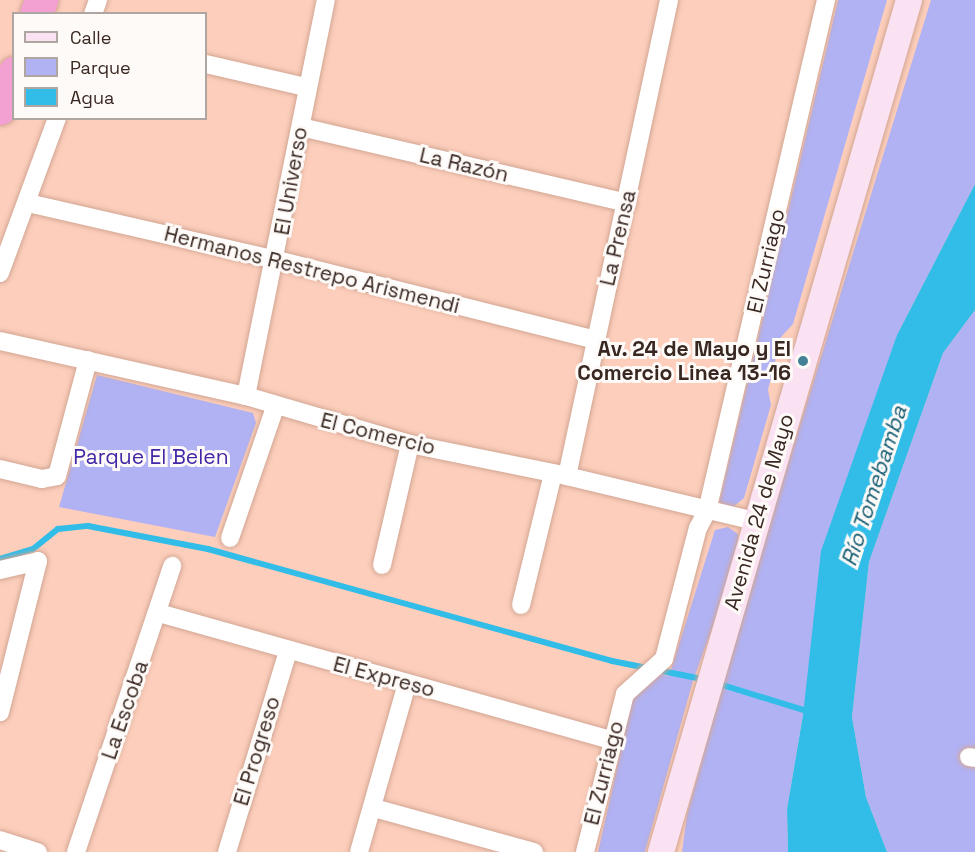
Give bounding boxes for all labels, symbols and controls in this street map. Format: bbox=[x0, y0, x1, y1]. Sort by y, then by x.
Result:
legend bbox=[12, 12, 207, 120]
text: Calle bbox=[70, 26, 111, 49]
text: Parque bbox=[70, 56, 131, 79]
text: Agua bbox=[70, 86, 114, 109]
street label: El Universo bbox=[269, 125, 313, 237]
street label: La Razón bbox=[417, 143, 511, 187]
street label: La Prensa bbox=[595, 188, 641, 288]
street label: El Zurriago bbox=[742, 206, 790, 316]
street label: Hermanos Restrepo Arismendi bbox=[161, 221, 463, 319]
place label: Av. 24 de Mayo y El Comercio Linea 13-16 bbox=[577, 336, 791, 386]
marker: Av. 24 de Mayo y El Comercio Linea 13-16 bbox=[796, 354, 810, 368]
water label: Río Tomebamba bbox=[836, 402, 912, 570]
street label: El Comercio bbox=[318, 408, 438, 460]
street label: Avenida 24 de Mayo bbox=[719, 411, 799, 613]
park label: Parque El Belen bbox=[73, 444, 229, 470]
street label: El Expreso bbox=[330, 651, 438, 703]
street label: La Escoba bbox=[96, 657, 154, 763]
street label: El Progreso bbox=[228, 693, 286, 809]
street label: El Zurriago bbox=[579, 718, 629, 828]

